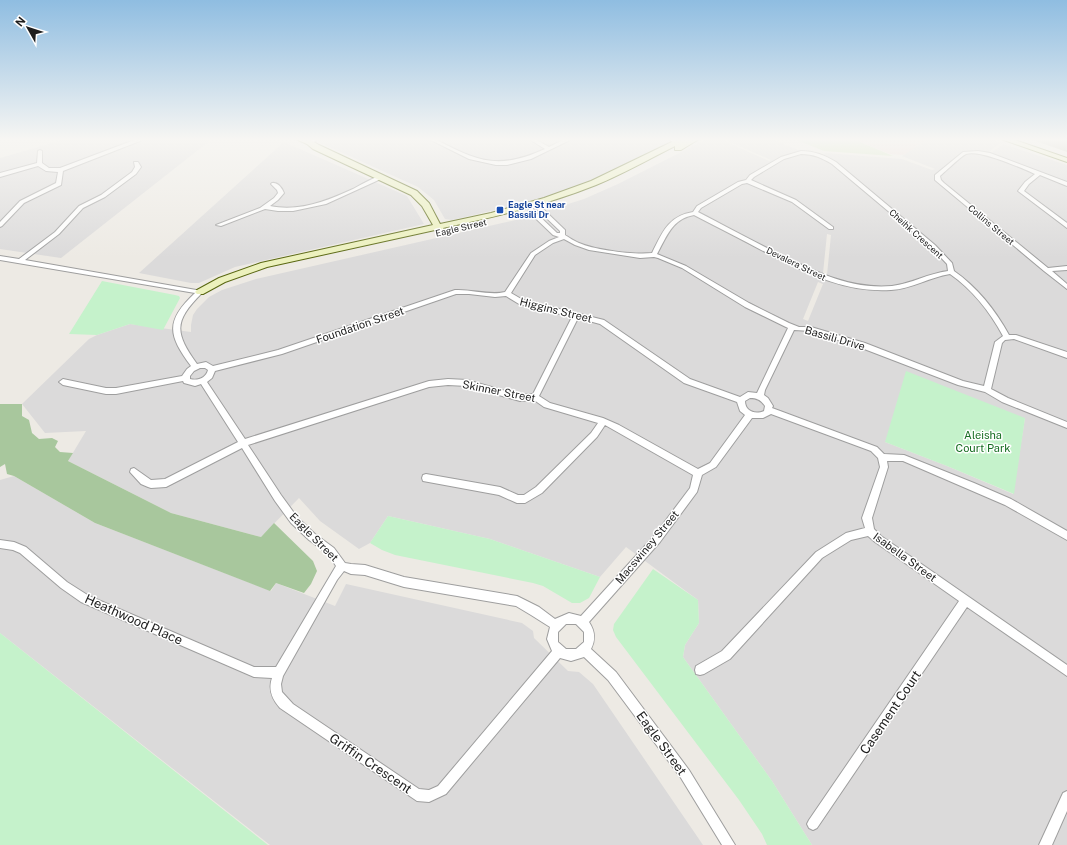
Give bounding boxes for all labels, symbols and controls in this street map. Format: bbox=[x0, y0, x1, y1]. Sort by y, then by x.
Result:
north arrow bbox=[8, 8, 48, 48]
text: N bbox=[13, 15, 28, 29]
place label: Eagle St near Bassili Dr bbox=[508, 199, 566, 220]
street label: Collins Street bbox=[966, 202, 1017, 247]
marker: Eagle St near Bassili Dr bbox=[495, 205, 505, 215]
street label: Cheihk Crescent bbox=[887, 206, 946, 261]
street label: Eagle Street bbox=[434, 216, 488, 239]
street label: Devalera Street bbox=[765, 244, 828, 283]
street label: Higgins Street bbox=[519, 295, 593, 325]
street label: Foundation Street bbox=[314, 304, 406, 346]
street label: Bassili Drive bbox=[803, 324, 867, 352]
street label: Skinner Street bbox=[461, 378, 537, 404]
park label: Aleisha Court Park bbox=[956, 429, 1010, 454]
street label: Macswiney Street bbox=[613, 508, 681, 586]
street label: Eagle Street bbox=[287, 510, 341, 564]
street label: Isabella Street bbox=[871, 530, 939, 584]
street label: Heathwood Place bbox=[82, 591, 185, 648]
street label: Casement Court bbox=[857, 668, 924, 757]
street label: Eagle Street bbox=[633, 708, 690, 778]
street label: Griffin Crescent bbox=[327, 730, 415, 797]

